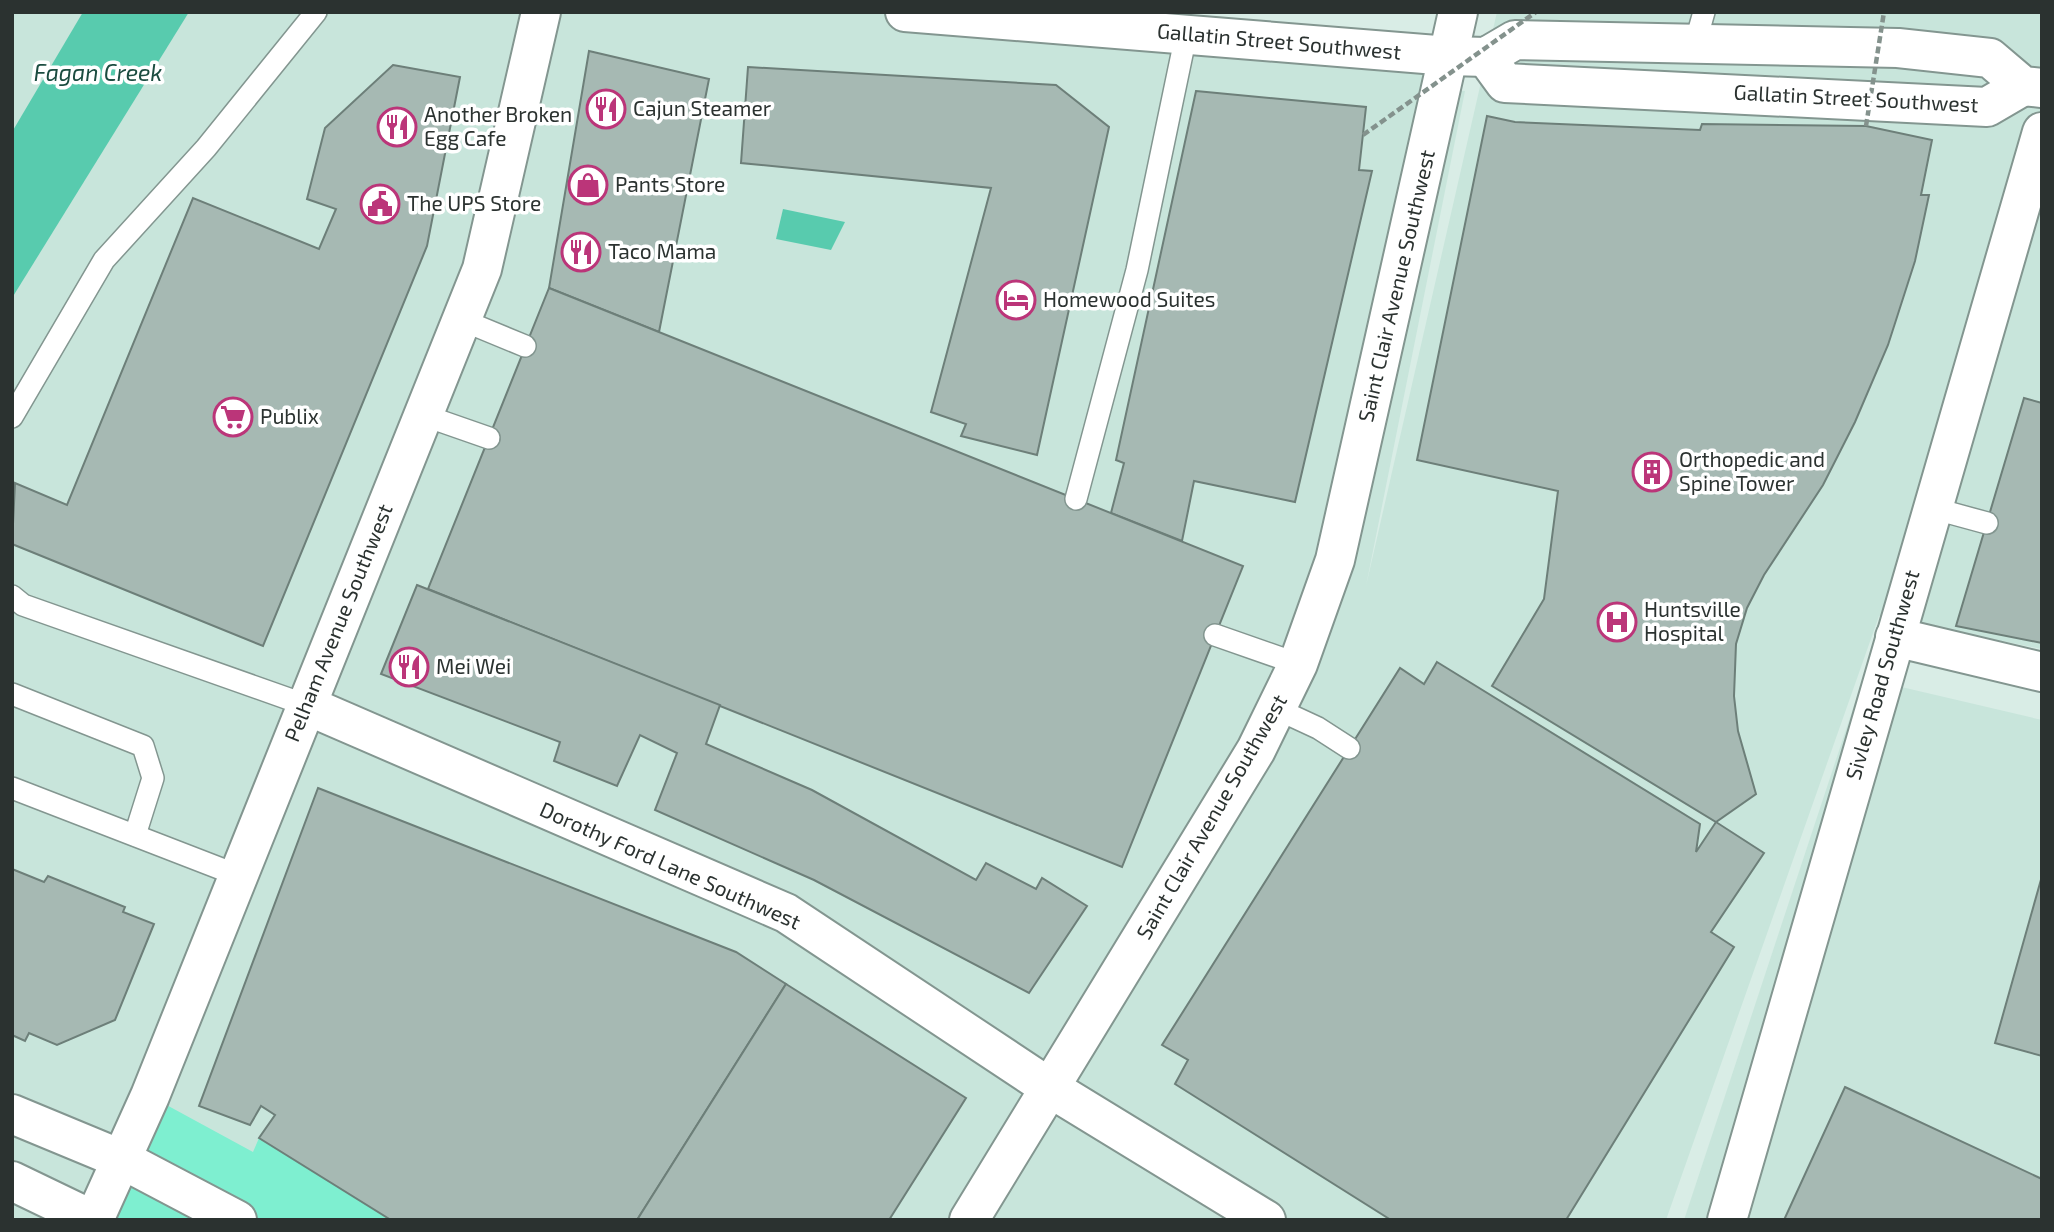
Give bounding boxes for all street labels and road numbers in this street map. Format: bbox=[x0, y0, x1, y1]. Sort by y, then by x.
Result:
street label: Gallatin Street Southwest bbox=[1156, 17, 1402, 64]
street label: Gallatin Street Southwest bbox=[1733, 79, 1979, 116]
street label: Saint Clair Avenue Southwest bbox=[1352, 147, 1439, 424]
street label: Pelham Avenue Southwest bbox=[278, 500, 397, 745]
street label: Sivley Road Southwest bbox=[1840, 567, 1923, 782]
street label: Saint Clair Avenue Southwest bbox=[1130, 689, 1291, 943]
street label: Dorothy Ford Lane Southwest bbox=[536, 796, 805, 934]

